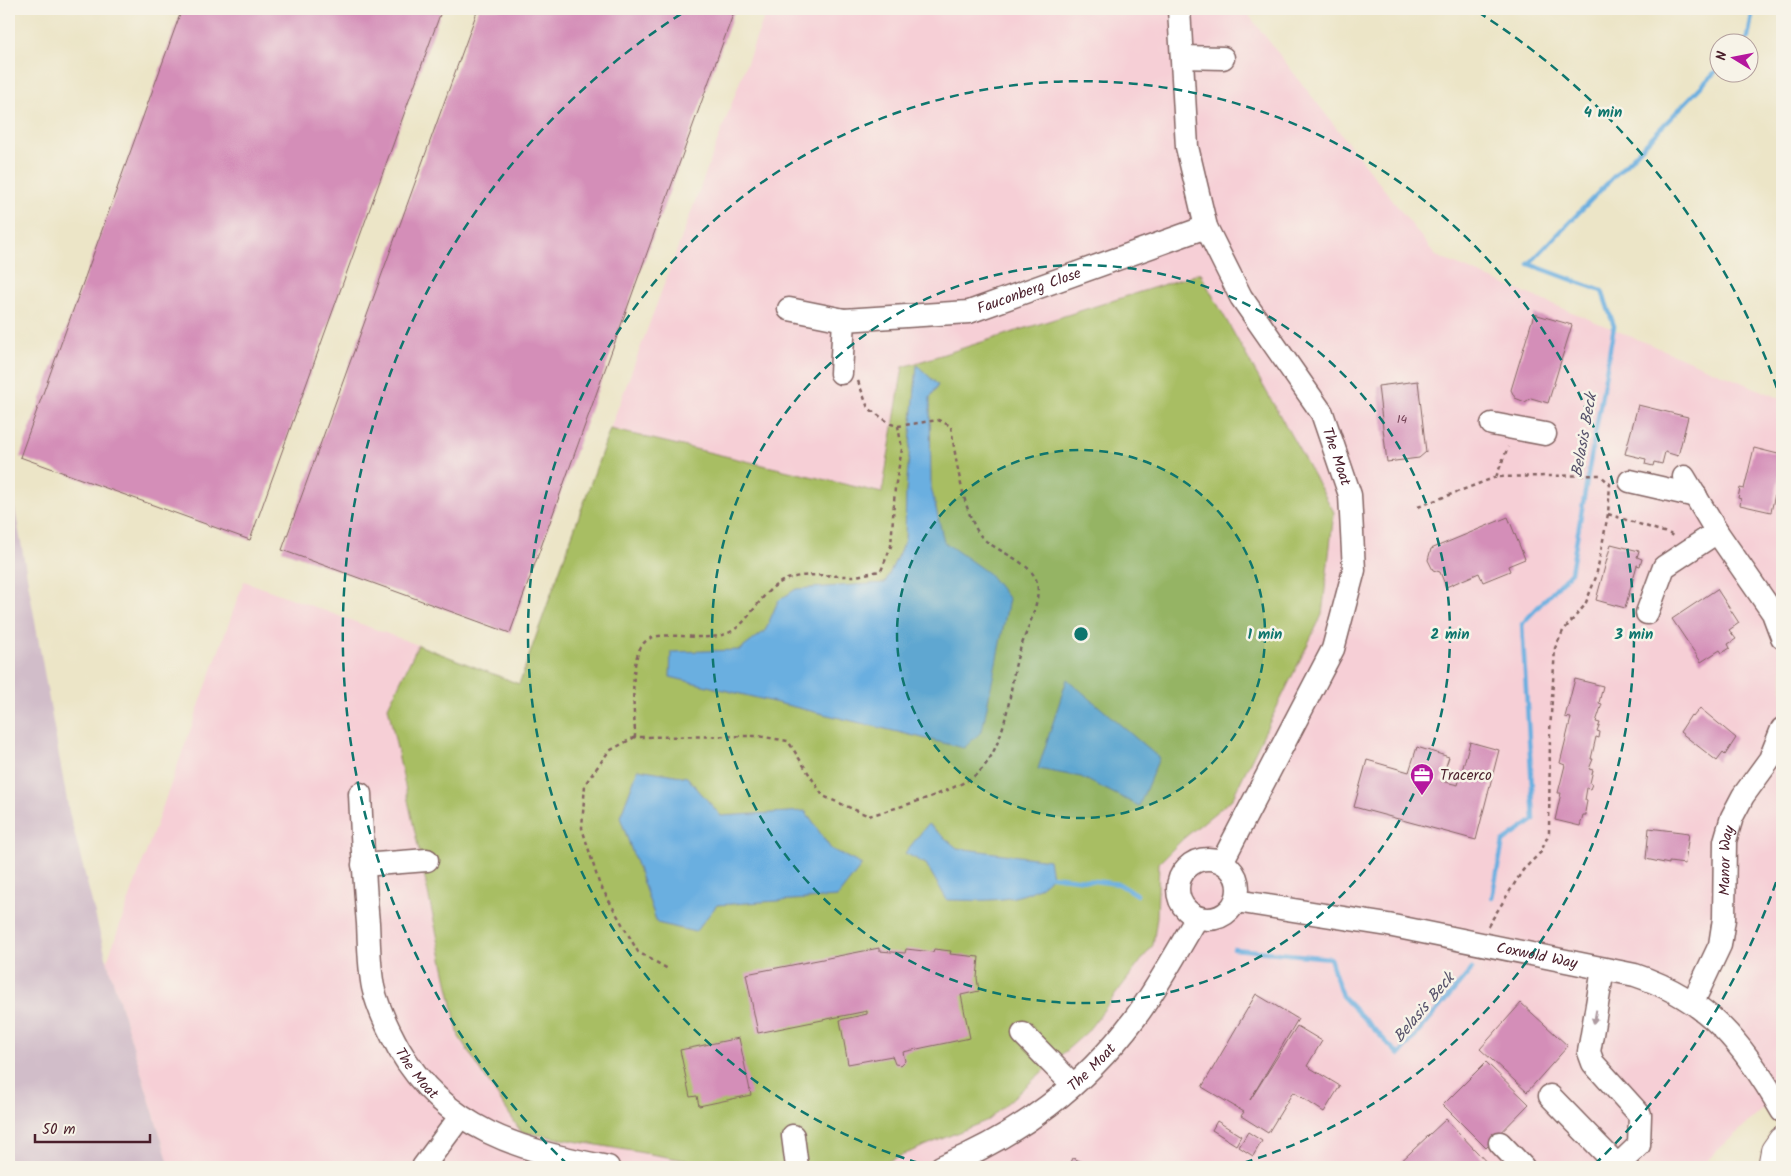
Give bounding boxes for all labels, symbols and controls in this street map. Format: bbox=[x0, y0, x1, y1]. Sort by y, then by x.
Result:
north arrow bbox=[1708, 32, 1758, 82]
text: N bbox=[1711, 49, 1734, 62]
text: 4 min bbox=[1584, 101, 1622, 125]
street label: Fauconberg Close bbox=[974, 262, 1085, 321]
water label: Belasis Beck bbox=[1565, 389, 1605, 479]
house number: 14 bbox=[1397, 410, 1408, 429]
street label: The Moat bbox=[1315, 424, 1357, 489]
text: 1 min bbox=[1248, 623, 1282, 647]
text: 2 min bbox=[1430, 623, 1470, 647]
text: 3 min bbox=[1614, 623, 1653, 647]
centre of rings bbox=[1072, 625, 1090, 643]
office icon: Tracerco bbox=[1409, 762, 1435, 796]
place label: Tracerco bbox=[1440, 764, 1492, 788]
street label: Manor Way bbox=[1713, 822, 1742, 896]
street label: Coxwold Way bbox=[1494, 936, 1580, 976]
water label: Belasis Beck bbox=[1387, 966, 1463, 1048]
one-way arrow bbox=[1591, 1010, 1599, 1026]
street label: The Moat bbox=[1063, 1038, 1122, 1098]
street label: The Moat bbox=[388, 1043, 444, 1106]
scale bar bbox=[35, 1111, 150, 1143]
text: 50 m bbox=[42, 1118, 76, 1142]

